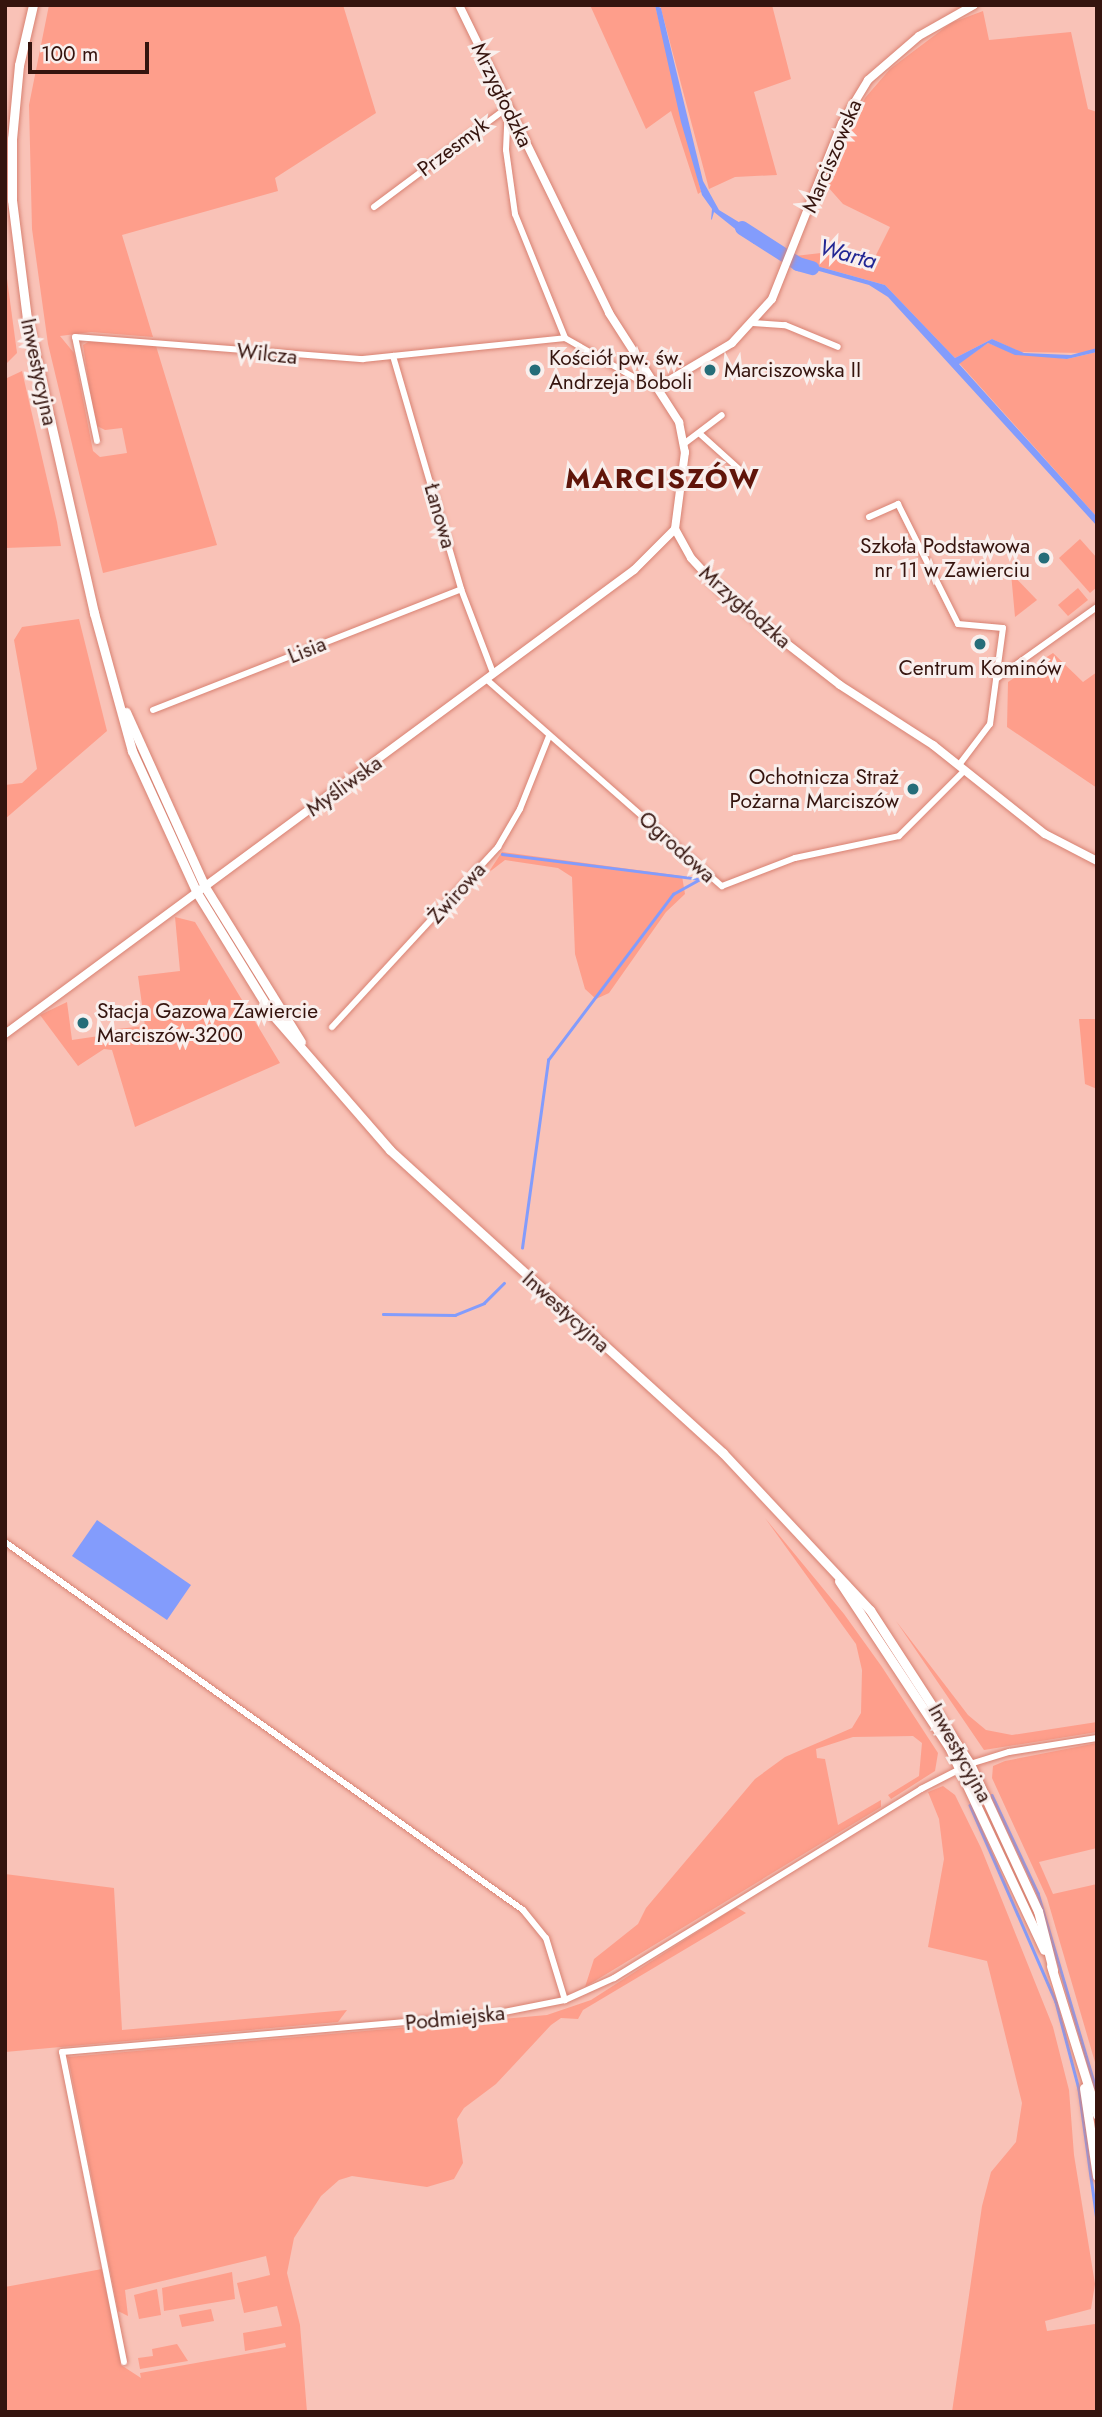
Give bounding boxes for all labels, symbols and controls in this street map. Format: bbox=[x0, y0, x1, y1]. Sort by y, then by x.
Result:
scale bar bbox=[32, 28, 152, 72]
text: 100 m bbox=[41, 39, 98, 69]
street label: Mrzygłodzka bbox=[466, 39, 538, 151]
street label: Marciszowska bbox=[797, 96, 867, 216]
street label: Przesmyk bbox=[413, 112, 493, 182]
water label: Warta bbox=[816, 233, 880, 275]
street label: Inwestycyjna bbox=[15, 316, 63, 428]
street label: Wilcza bbox=[235, 338, 299, 370]
place label: Kościół pw. św. Andrzeja Boboli bbox=[549, 345, 692, 395]
place label: Marciszowska II bbox=[724, 357, 861, 383]
marker: Kościół pw. św. Andrzeja Boboli bbox=[527, 362, 543, 378]
marker: Marciszowska II bbox=[702, 362, 718, 378]
district label: MARCISZÓW bbox=[566, 462, 760, 496]
street label: Łanowa bbox=[419, 481, 461, 551]
place label: Szkoła Podstawowa nr 11 w Zawierciu bbox=[860, 533, 1030, 583]
marker: Szkoła Podstawowa nr 11 w Zawierciu bbox=[1036, 550, 1052, 566]
street label: Mrzygłodzka bbox=[694, 560, 796, 654]
street label: Lisia bbox=[284, 631, 330, 669]
marker: Centrum Kominów bbox=[972, 636, 988, 652]
place label: Centrum Kominów bbox=[898, 655, 1062, 681]
street label: Myśliwska bbox=[301, 750, 387, 822]
place label: Ochotnicza Straż Pożarna Marciszów bbox=[730, 764, 899, 814]
marker: Ochotnicza Straż Pożarna Marciszów bbox=[905, 781, 921, 797]
street label: Ogrodowa bbox=[633, 806, 721, 888]
street label: Żwirowa bbox=[423, 857, 491, 929]
place label: Stacja Gazowa Zawiercie Marciszów-3200 bbox=[97, 998, 318, 1048]
marker: Stacja Gazowa Zawiercie Marciszów-3200 bbox=[75, 1015, 91, 1031]
street label: Inwestycyjna bbox=[517, 1266, 615, 1358]
street label: Inwestycyjna bbox=[923, 1699, 997, 1807]
street label: Podmiejska bbox=[404, 2000, 506, 2036]

